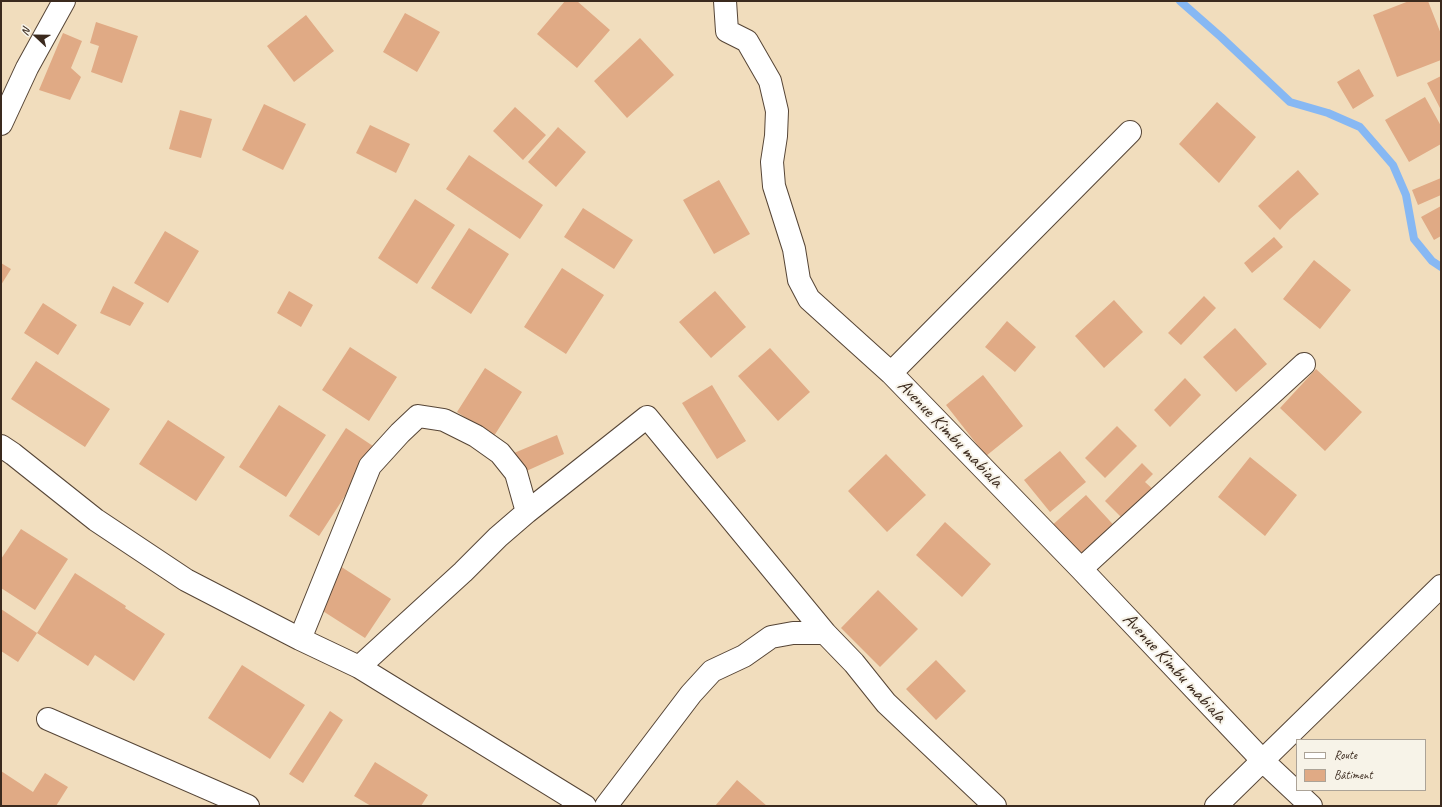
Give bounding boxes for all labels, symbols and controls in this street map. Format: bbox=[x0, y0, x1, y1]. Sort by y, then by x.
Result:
north arrow bbox=[16, 16, 56, 56]
text: N bbox=[17, 26, 33, 37]
street label: Avenue Kimbu mabiala bbox=[892, 375, 1008, 493]
street label: Avenue Kimbu mabiala bbox=[1117, 608, 1231, 728]
legend bbox=[1296, 739, 1426, 791]
text: Route bbox=[1334, 747, 1357, 763]
text: Bâtiment bbox=[1334, 767, 1372, 783]

